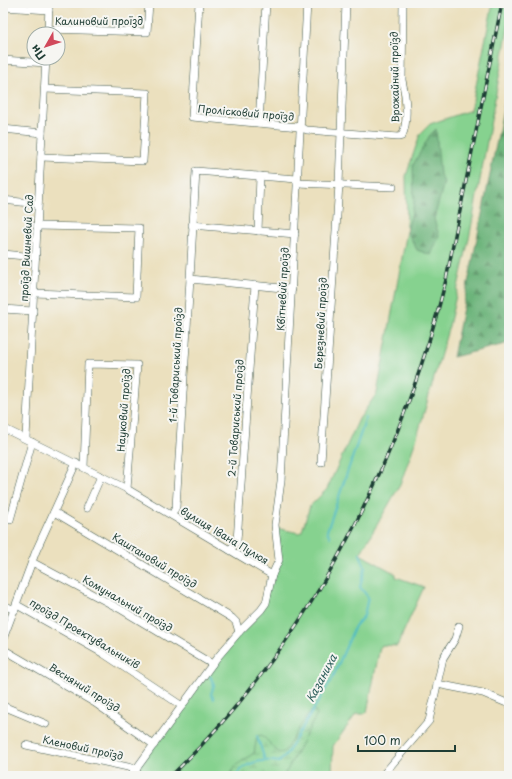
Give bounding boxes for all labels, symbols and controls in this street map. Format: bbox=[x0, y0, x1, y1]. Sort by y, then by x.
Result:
street label: Калиновий проїзд bbox=[55, 13, 143, 28]
north arrow bbox=[26, 26, 66, 66]
street label: Врожайний проїзд bbox=[386, 31, 402, 123]
text: Пн bbox=[26, 41, 49, 64]
street label: Пролісковий проїзд bbox=[197, 100, 295, 124]
street label: проїзд Вишневий Сад bbox=[16, 194, 36, 302]
street label: Квітневий проїзд bbox=[272, 247, 292, 331]
street label: Березневий проїзд bbox=[310, 277, 330, 369]
street label: 1-й Товариський проїзд bbox=[164, 307, 186, 423]
street label: 2-й Товариський проїзд bbox=[223, 358, 247, 478]
street label: Науковий проїзд bbox=[113, 368, 134, 452]
street label: вулиця Івана Пулюя bbox=[177, 503, 272, 568]
street label: Каштановий проїзд bbox=[110, 529, 200, 591]
street label: Комунальний проїзд bbox=[80, 571, 176, 636]
street label: проїзд Проектувальників bbox=[27, 594, 143, 672]
water label: Казаниха bbox=[301, 650, 341, 705]
street label: Весняний проїзд bbox=[47, 659, 124, 715]
scale bar bbox=[358, 727, 455, 753]
street label: Кленовий проїзд bbox=[41, 731, 125, 763]
text: 100 m bbox=[364, 731, 401, 749]

